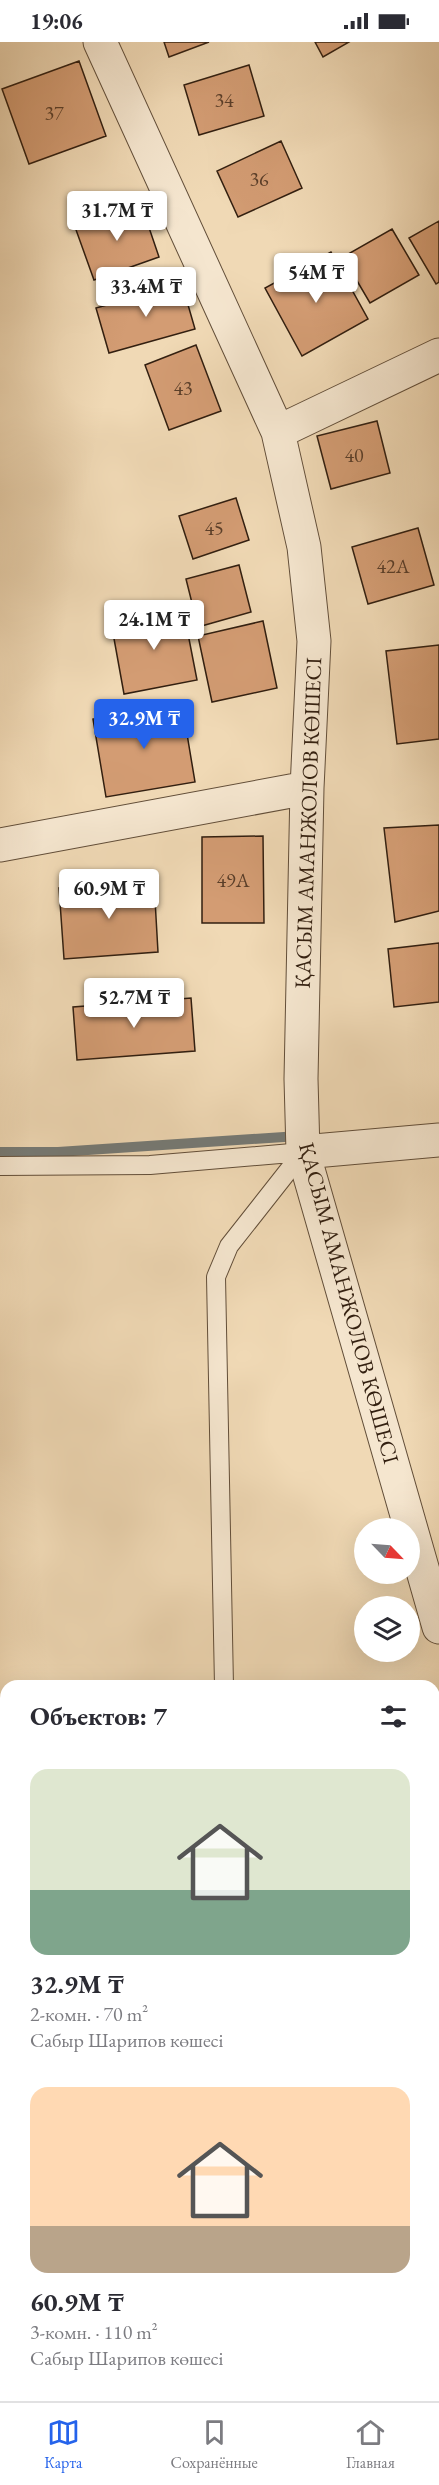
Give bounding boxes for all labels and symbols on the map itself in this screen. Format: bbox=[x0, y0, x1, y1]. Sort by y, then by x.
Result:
house number: 34 bbox=[214, 87, 234, 113]
house number: 37 bbox=[44, 100, 64, 126]
house number: 36 bbox=[249, 166, 269, 192]
pin: 31.7M ₸ bbox=[62, 191, 172, 242]
pin: 54M ₸ bbox=[274, 253, 358, 304]
pin: 33.4M ₸ bbox=[91, 267, 201, 318]
house number: 43 bbox=[173, 375, 193, 401]
house number: 40 bbox=[344, 442, 364, 468]
house number: 45 bbox=[204, 515, 224, 541]
house number: 42А bbox=[376, 553, 410, 579]
pin: 24.1M ₸ bbox=[99, 600, 209, 651]
street label: ҚАСЫМ АМАНЖОЛОВ КӨШЕСІ bbox=[288, 656, 328, 989]
pin: 32.9M ₸ bbox=[89, 699, 199, 750]
house number: 49А bbox=[216, 867, 250, 893]
pin: 60.9M ₸ bbox=[54, 869, 164, 920]
pin: 52.7M ₸ bbox=[79, 978, 189, 1029]
street label: ҚАСЫМ АМАНЖОЛОВ КӨШЕСІ bbox=[292, 1139, 406, 1467]
north arrow bbox=[354, 1518, 420, 1584]

